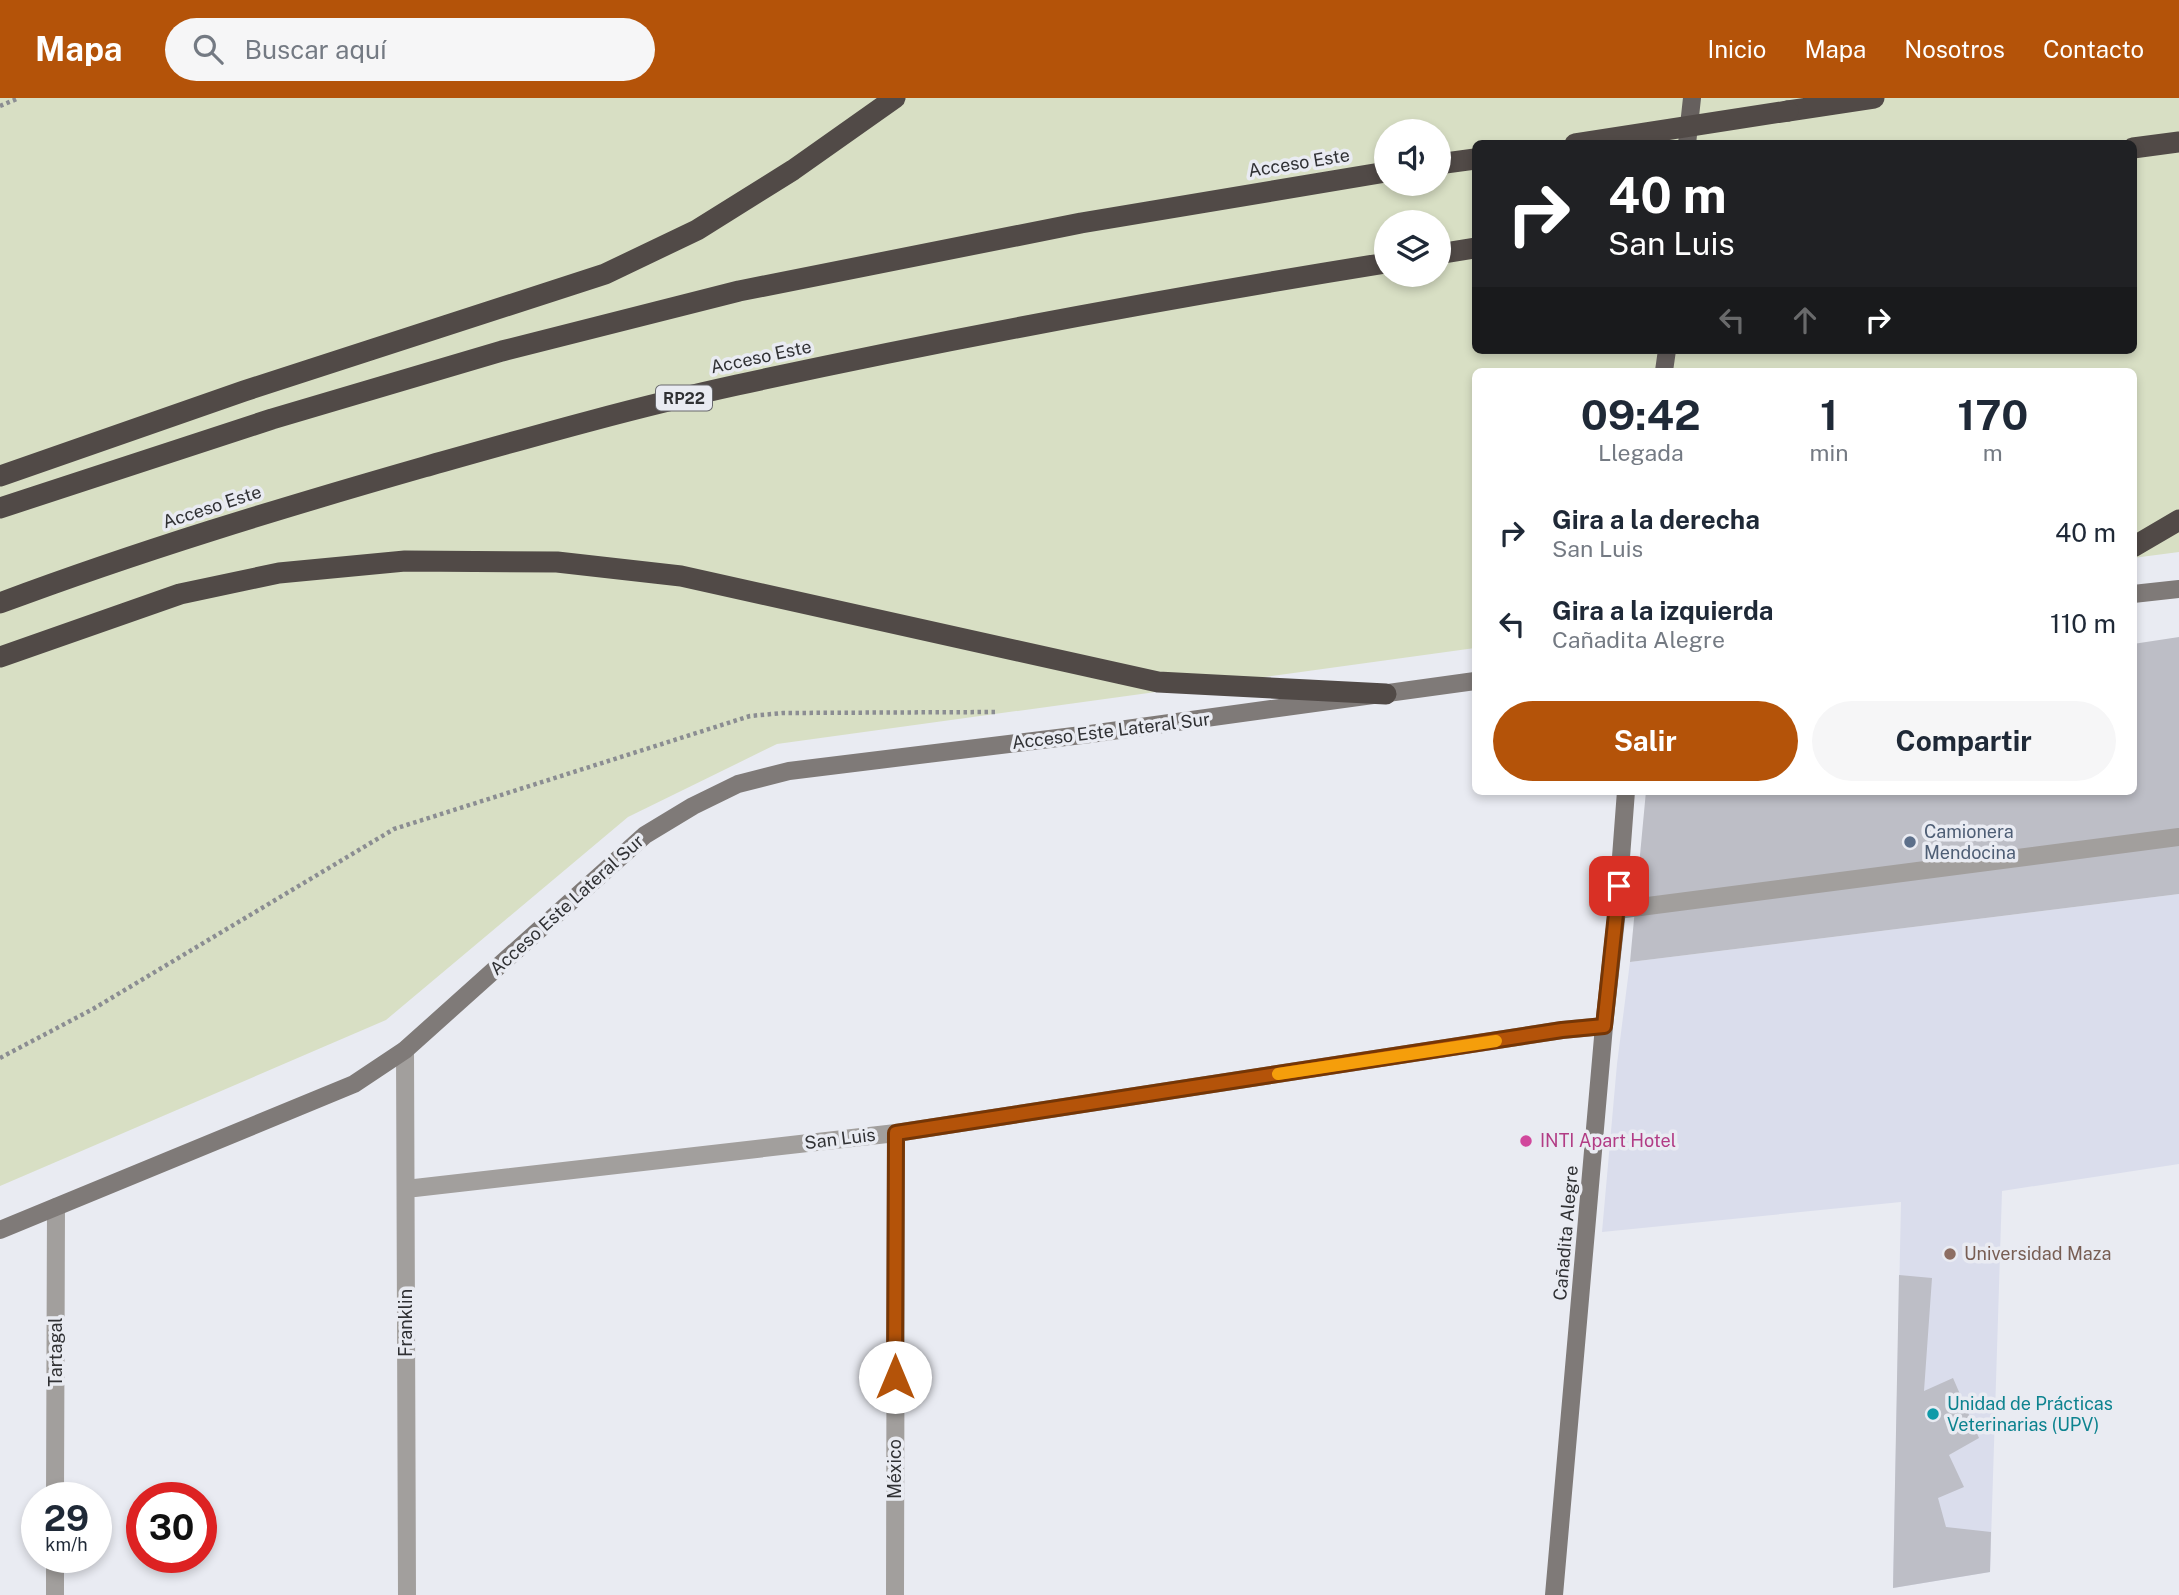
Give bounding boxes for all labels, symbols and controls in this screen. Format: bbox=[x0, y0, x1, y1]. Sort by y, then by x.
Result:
search box bbox=[165, 18, 655, 81]
text: Mapa bbox=[35, 30, 123, 68]
icon: search bbox=[189, 30, 227, 68]
text: Buscar aquí bbox=[245, 34, 386, 65]
text: Inicio bbox=[1707, 35, 1766, 63]
text: Mapa bbox=[1804, 35, 1866, 63]
text: Nosotros bbox=[1904, 35, 2005, 63]
text: Contacto bbox=[2043, 35, 2144, 63]
map controls bbox=[1374, 119, 1451, 287]
button: sound bbox=[1374, 119, 1451, 196]
street label: Acceso Este bbox=[1247, 144, 1351, 181]
text: 40 m bbox=[1608, 166, 1727, 224]
icon: right bbox=[1493, 168, 1584, 259]
button: layers bbox=[1374, 210, 1451, 287]
text: San Luis bbox=[1608, 225, 1735, 262]
icon: left bbox=[1713, 301, 1751, 339]
icon: ahead bbox=[1786, 301, 1824, 339]
icon: right bbox=[1859, 301, 1897, 339]
street label: Acceso Este bbox=[709, 336, 813, 377]
road number: RP22 bbox=[656, 386, 712, 410]
text: 09:42 bbox=[1581, 390, 1701, 439]
text: 1 bbox=[1820, 390, 1838, 439]
text: 170 bbox=[1957, 390, 2028, 439]
text: Llegada bbox=[1598, 439, 1684, 466]
text: min bbox=[1810, 439, 1849, 466]
text: m bbox=[1983, 439, 2003, 466]
street label: Acceso Este bbox=[160, 481, 264, 532]
text: Gira a la derecha bbox=[1552, 504, 1760, 535]
icon: right bbox=[1493, 514, 1531, 552]
text: 40 m bbox=[2055, 517, 2116, 548]
text: San Luis bbox=[1552, 535, 1643, 562]
text: Gira a la izquierda bbox=[1552, 595, 1774, 626]
icon: left bbox=[1493, 605, 1531, 643]
text: 110 m bbox=[2050, 608, 2116, 639]
text: Cañadita Alegre bbox=[1552, 626, 1725, 653]
button: Salir bbox=[1493, 701, 1798, 781]
button: Compartir bbox=[1812, 701, 2116, 781]
street label: Acceso Este Lateral Sur bbox=[1011, 708, 1211, 753]
place label: Camionera Mendocina bbox=[1924, 821, 2016, 863]
street label: Acceso Este Lateral Sur bbox=[485, 830, 648, 979]
marker: Camionera Mendocina bbox=[1902, 834, 1918, 850]
pin bbox=[1589, 856, 1649, 916]
icon: arrive bbox=[1600, 867, 1638, 905]
street label: San Luis bbox=[803, 1124, 877, 1153]
place label: INTI Apart Hotel bbox=[1540, 1130, 1676, 1151]
marker: INTI Apart Hotel bbox=[1518, 1133, 1534, 1149]
street label: Cañadita Alegre bbox=[1549, 1165, 1582, 1301]
place label: Universidad Maza bbox=[1964, 1243, 2111, 1264]
marker: Universidad Maza bbox=[1942, 1246, 1958, 1262]
street label: Franklin bbox=[395, 1289, 416, 1357]
street label: Tartagal bbox=[45, 1317, 66, 1387]
position arrow bbox=[858, 1340, 932, 1414]
place label: Unidad de Prácticas Veterinarias (UPV) bbox=[1947, 1393, 2113, 1435]
marker: Unidad de Prácticas Veterinarias (UPV) bbox=[1925, 1406, 1941, 1422]
street label: México bbox=[884, 1439, 905, 1499]
speed limit sign: 30 bbox=[126, 1482, 217, 1573]
text: 29 bbox=[44, 1498, 89, 1539]
text: km/h bbox=[45, 1534, 88, 1555]

